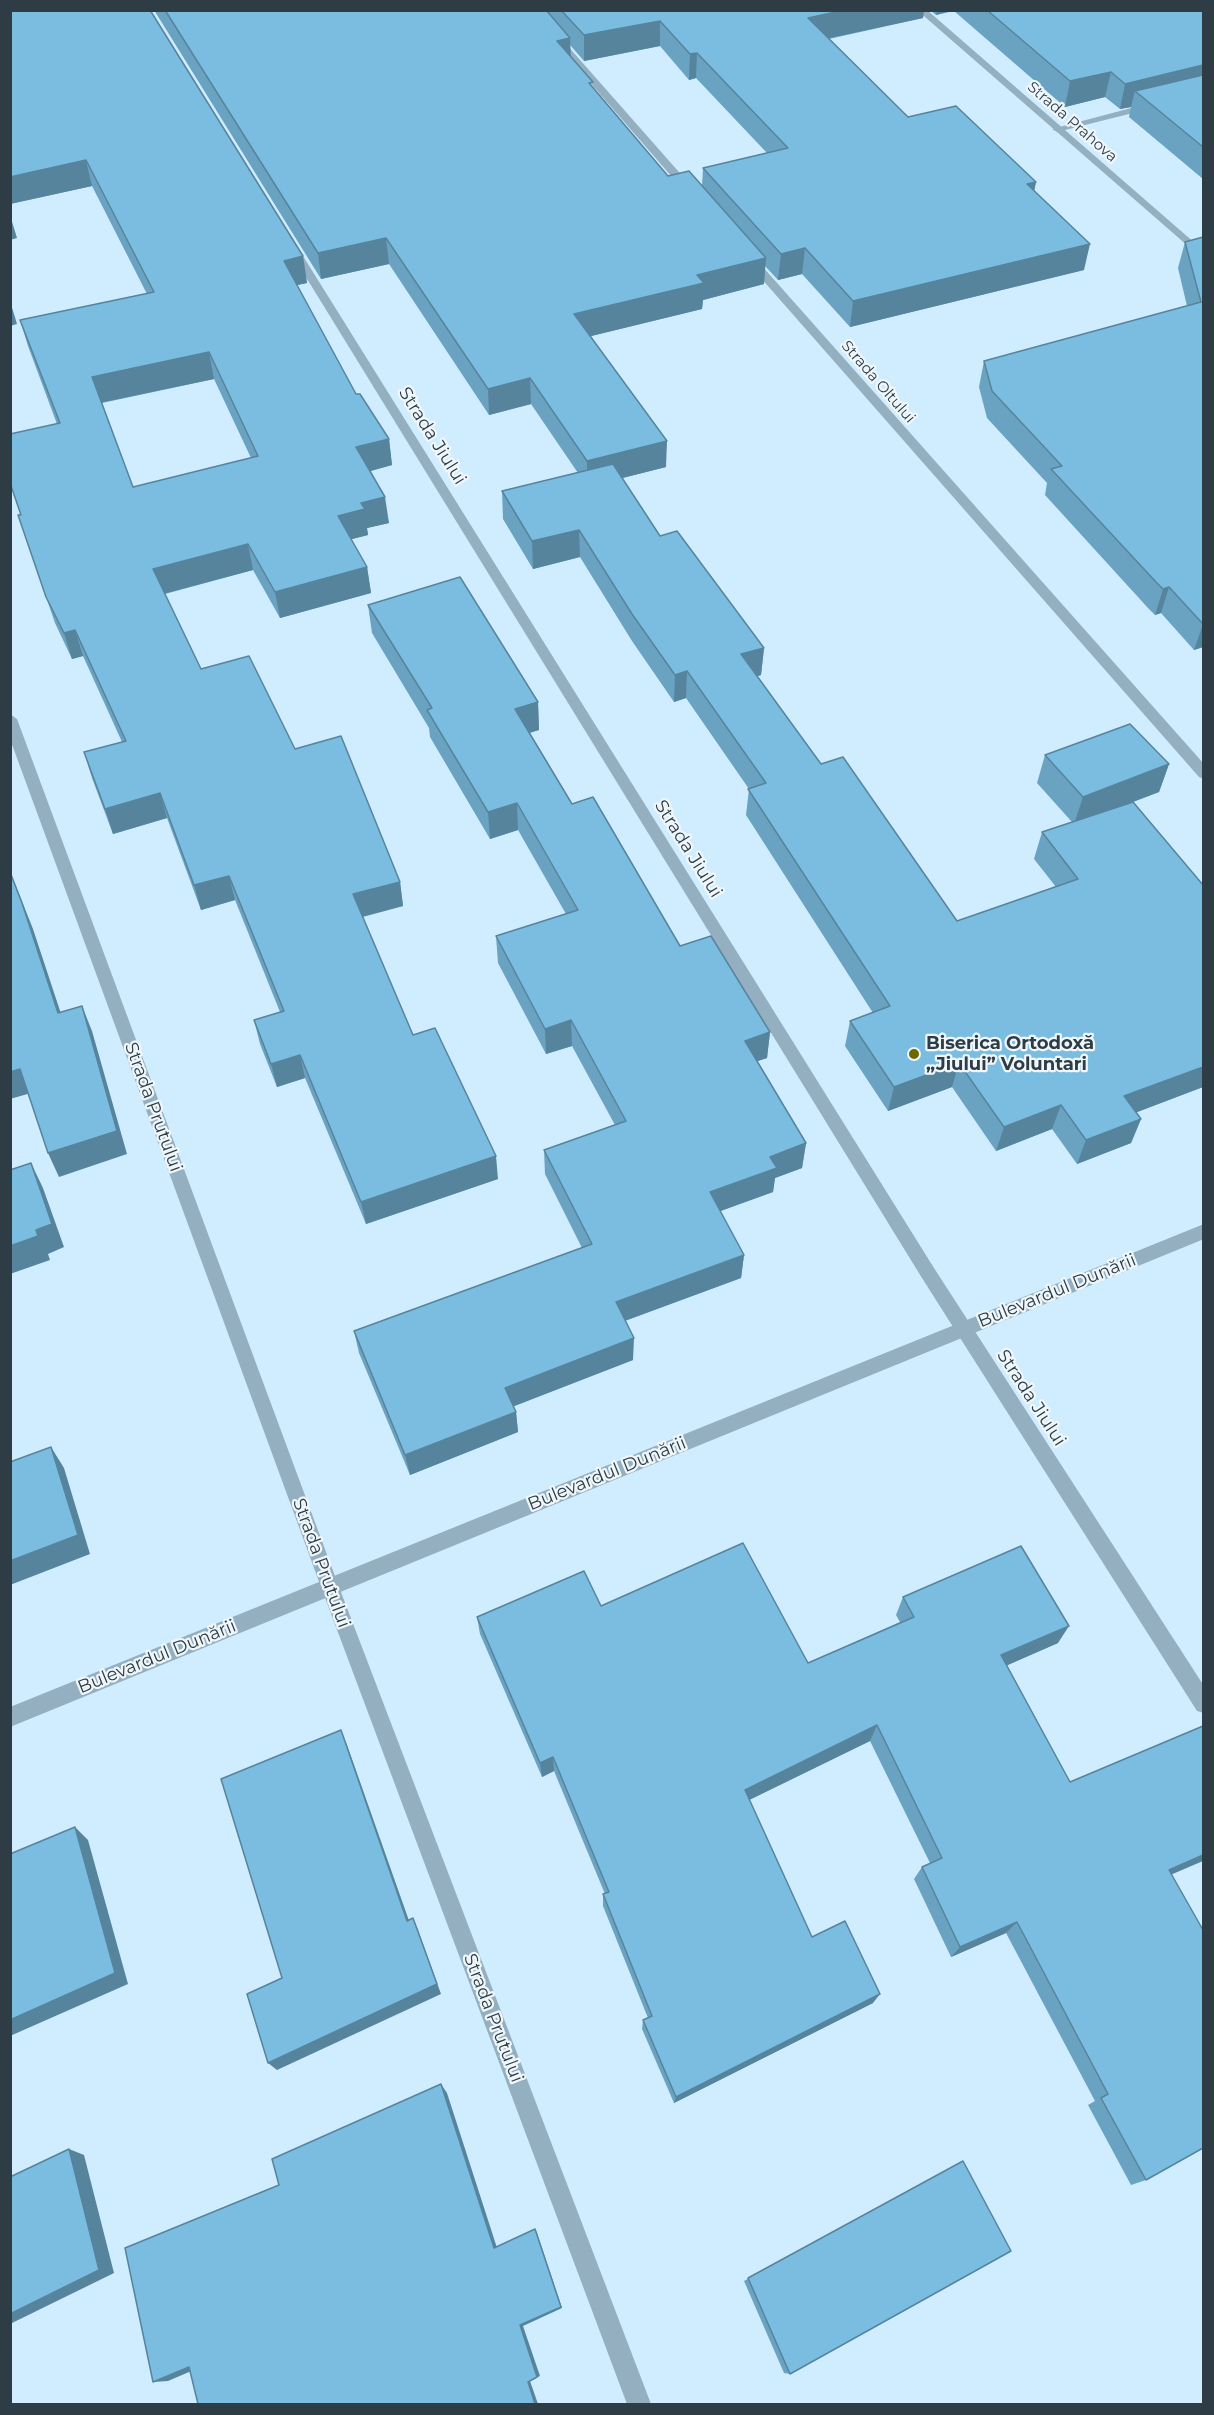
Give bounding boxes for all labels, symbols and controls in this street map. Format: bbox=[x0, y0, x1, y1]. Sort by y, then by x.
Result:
street label: Strada Prahova bbox=[1023, 78, 1121, 166]
street label: Strada Oltului bbox=[837, 337, 919, 427]
street label: Strada Jiului bbox=[393, 383, 471, 489]
street label: Strada Jiului bbox=[649, 796, 727, 902]
place label: Biserica Ortodoxă „Jiului” Voluntari bbox=[926, 1033, 1094, 1076]
street label: Strada Prutului bbox=[120, 1039, 186, 1175]
marker: Biserica Ortodoxă „Jiului” Voluntari bbox=[907, 1047, 921, 1061]
street label: Bulevardul Dunării bbox=[975, 1249, 1139, 1333]
street label: Strada Jiului bbox=[992, 1346, 1070, 1450]
street label: Bulevardul Dunării bbox=[525, 1432, 689, 1516]
street label: Strada Prutului bbox=[288, 1495, 354, 1631]
street label: Bulevardul Dunării bbox=[75, 1615, 239, 1699]
street label: Strada Prutului bbox=[459, 1951, 527, 2085]

